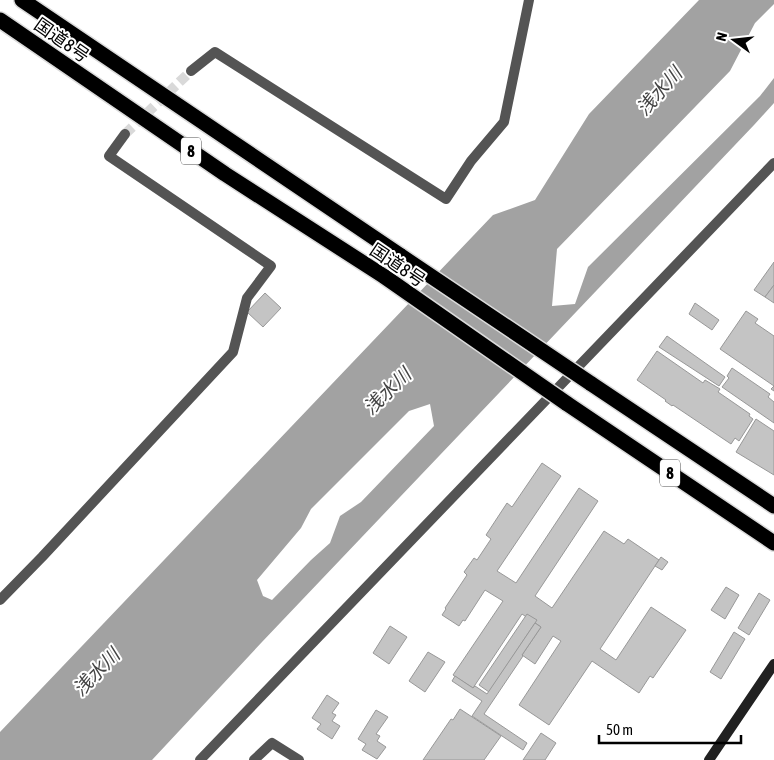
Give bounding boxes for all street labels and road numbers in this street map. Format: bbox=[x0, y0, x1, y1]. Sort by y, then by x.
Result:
street label: 国道8号 bbox=[30, 13, 94, 67]
road number: 8 bbox=[181, 138, 201, 164]
street label: 国道8号 bbox=[366, 239, 430, 291]
road number: 8 bbox=[660, 459, 680, 486]

